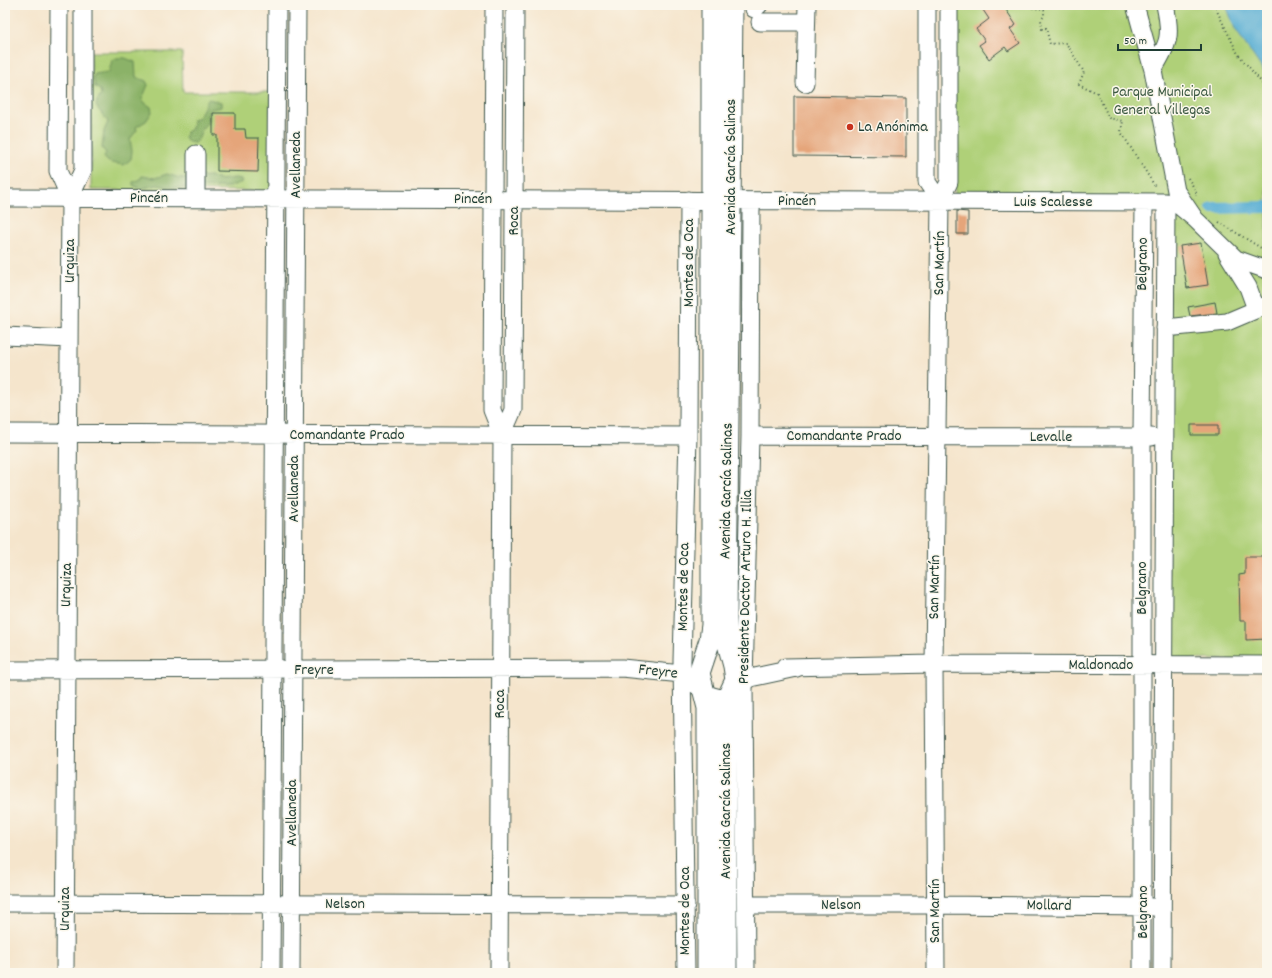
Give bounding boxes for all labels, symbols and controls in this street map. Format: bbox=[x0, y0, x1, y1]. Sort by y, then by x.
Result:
scale bar bbox=[1118, 26, 1201, 52]
text: 50 m bbox=[1124, 33, 1147, 50]
park label: Parque Municipal General Villegas bbox=[1112, 81, 1212, 122]
street label: Avenida García Salinas bbox=[720, 99, 743, 235]
place label: La Anónima bbox=[858, 116, 928, 139]
marker: La Anónima bbox=[845, 122, 855, 132]
street label: Avellaneda bbox=[285, 131, 308, 199]
street label: Pincén bbox=[130, 187, 168, 210]
street label: Pincén bbox=[454, 188, 492, 211]
street label: Pincén bbox=[778, 190, 816, 213]
street label: Luis Scalesse bbox=[1013, 191, 1093, 214]
street label: Roca bbox=[503, 206, 526, 235]
street label: Montes de Oca bbox=[678, 218, 701, 307]
street label: San Martín bbox=[928, 230, 952, 296]
street label: Belgrano bbox=[1131, 237, 1155, 291]
street label: Urquiza bbox=[59, 238, 82, 283]
street label: Avenida García Salinas bbox=[714, 422, 740, 559]
street label: Comandante Prado bbox=[289, 424, 405, 447]
street label: Comandante Prado bbox=[786, 425, 902, 448]
street label: Levalle bbox=[1030, 426, 1072, 449]
street label: Avellaneda bbox=[283, 455, 306, 523]
street label: Presidente Doctor Arturo H. Illia bbox=[733, 489, 759, 684]
street label: Montes de Oca bbox=[672, 542, 696, 631]
street label: San Martín bbox=[923, 554, 947, 620]
street label: Belgrano bbox=[1131, 561, 1154, 615]
street label: Urquiza bbox=[55, 562, 79, 607]
street label: Maldonado bbox=[1069, 654, 1133, 677]
street label: Freyre bbox=[637, 658, 679, 686]
street label: Freyre bbox=[294, 659, 334, 682]
street label: Roca bbox=[489, 689, 512, 718]
street label: Avenida García Salinas bbox=[715, 743, 738, 879]
street label: Avellaneda bbox=[281, 779, 304, 847]
street label: Montes de Oca bbox=[674, 866, 697, 955]
street label: San Martín bbox=[924, 879, 947, 943]
street label: Belgrano bbox=[1132, 885, 1155, 939]
street label: Urquiza bbox=[54, 886, 77, 931]
street label: Nelson bbox=[325, 893, 365, 916]
street label: Nelson bbox=[821, 894, 861, 917]
street label: Mollard bbox=[1026, 894, 1072, 918]

